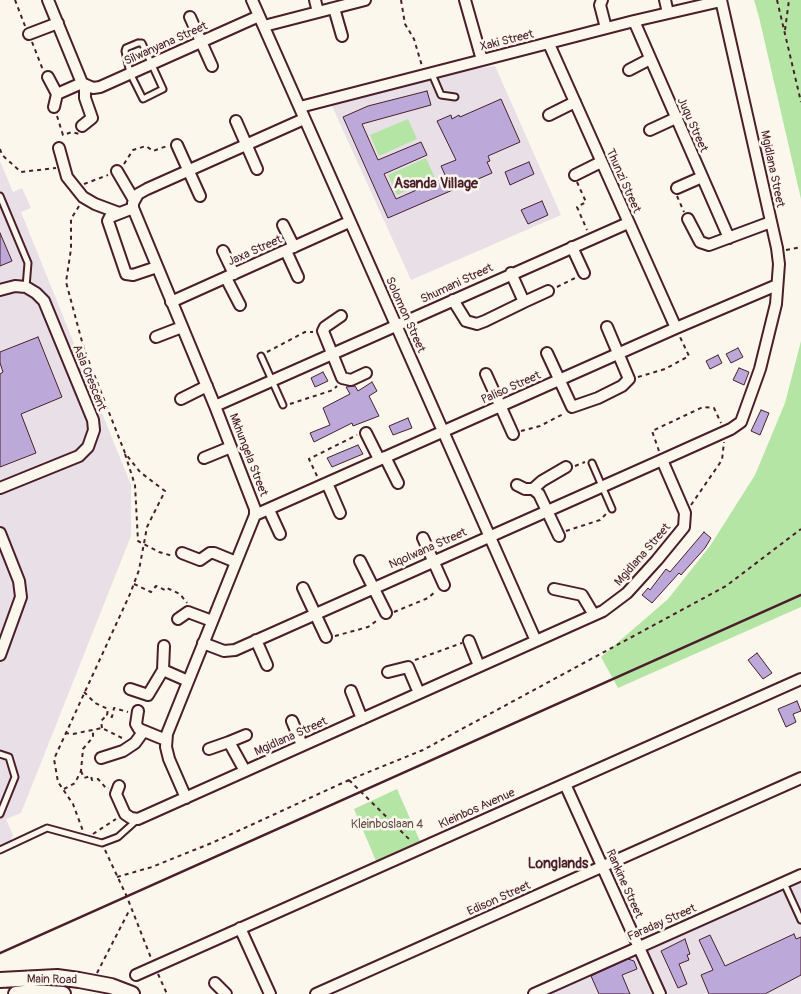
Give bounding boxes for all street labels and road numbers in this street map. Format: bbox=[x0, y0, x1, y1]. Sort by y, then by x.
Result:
street label: Silwanyana Street bbox=[122, 19, 210, 69]
street label: Xaki Street bbox=[479, 27, 535, 55]
street label: Juqu Street bbox=[674, 95, 710, 155]
street label: Mgidlana Street bbox=[757, 129, 787, 209]
street label: Thunzi Street bbox=[602, 147, 644, 215]
street label: Jaxa Street bbox=[226, 233, 284, 269]
street label: Shumani Street bbox=[418, 261, 496, 307]
street label: Solomon Street bbox=[382, 275, 428, 355]
street label: Asla Crescent bbox=[69, 343, 109, 413]
street label: Paliso Street bbox=[479, 368, 543, 408]
street label: Mkhungela Street bbox=[226, 412, 270, 498]
street label: Mgidlana Street bbox=[612, 521, 674, 589]
street label: Nqolwana Street bbox=[387, 525, 469, 573]
street label: Mgidlana Street bbox=[252, 715, 330, 759]
street label: Kleinbos Avenue bbox=[437, 786, 517, 832]
street label: Rankine Street bbox=[602, 847, 646, 921]
street label: Edison Street bbox=[465, 879, 533, 919]
street label: Faraday Street bbox=[625, 901, 699, 945]
street label: Main Road bbox=[27, 972, 77, 988]

